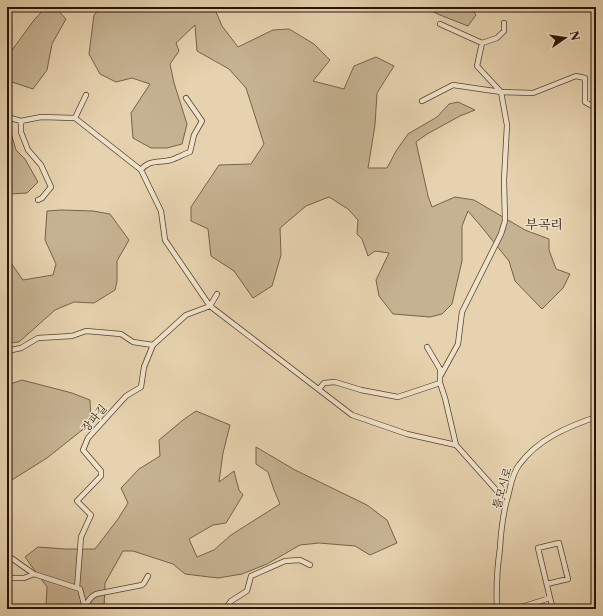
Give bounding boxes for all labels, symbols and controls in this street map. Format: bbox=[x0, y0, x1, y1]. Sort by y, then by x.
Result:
north arrow bbox=[545, 18, 585, 58]
text: N bbox=[567, 30, 583, 42]
district label: 부곡리 bbox=[525, 216, 563, 232]
street label: 장파길 bbox=[78, 401, 110, 435]
street label: 틀모시로 bbox=[489, 465, 515, 510]

